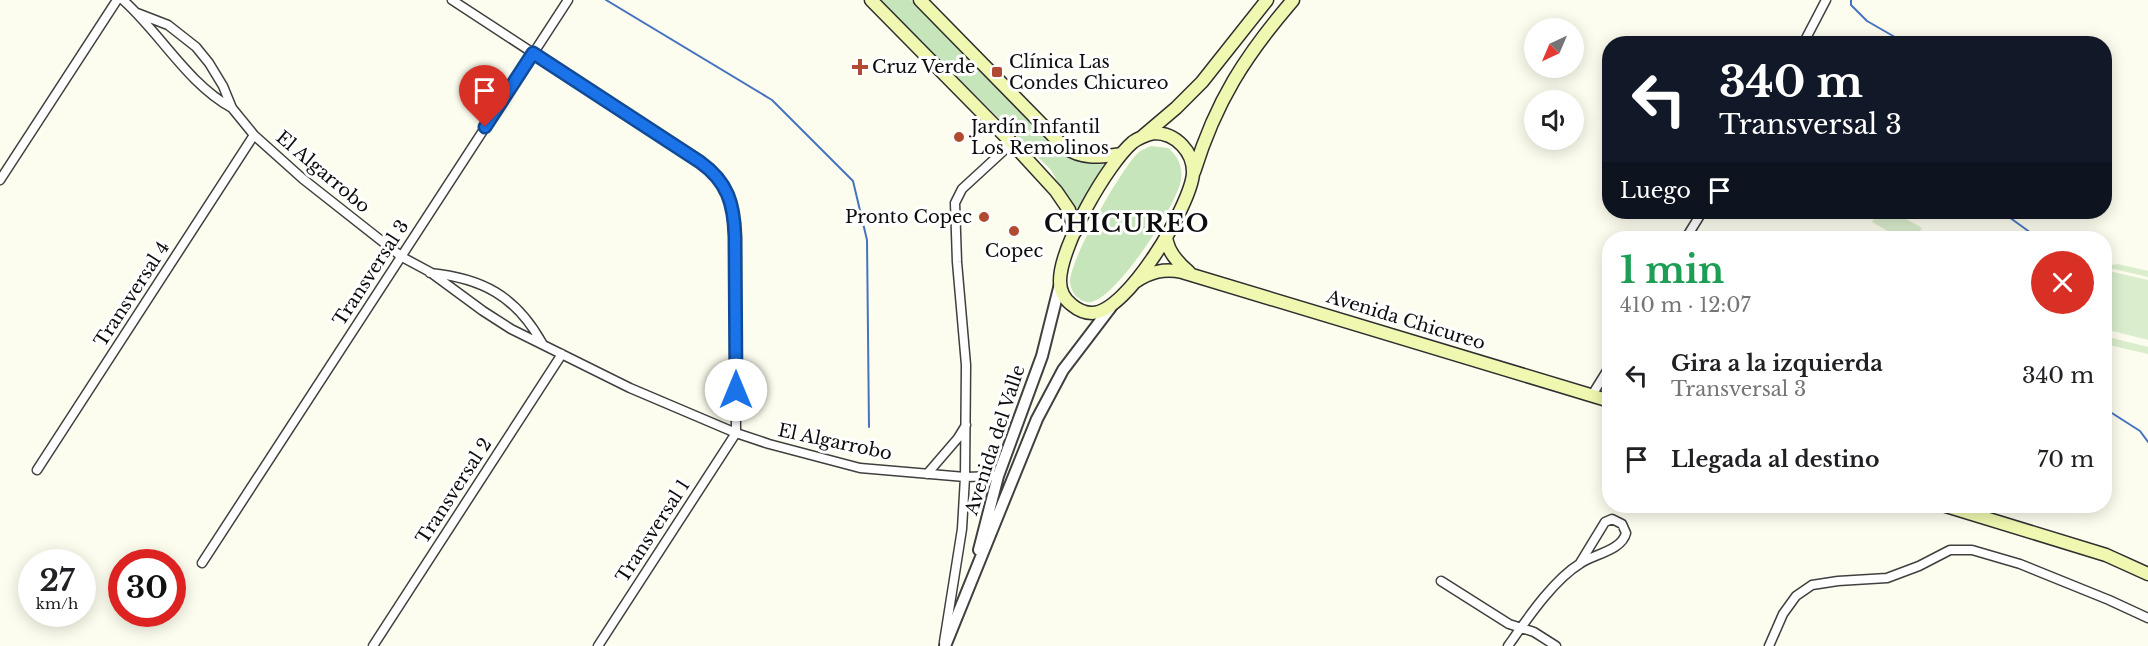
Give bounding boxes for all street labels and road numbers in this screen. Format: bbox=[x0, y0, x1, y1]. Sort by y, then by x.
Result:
street label: El Algarrobo bbox=[271, 126, 375, 218]
street label: Transversal 3 bbox=[329, 216, 413, 330]
street label: Transversal 4 bbox=[90, 237, 174, 351]
street label: Avenida Chicureo bbox=[1323, 285, 1488, 355]
street label: Avenida del Valle bbox=[960, 362, 1030, 519]
street label: El Algarrobo bbox=[776, 419, 894, 465]
street label: Transversal 2 bbox=[412, 434, 496, 548]
street label: Transversal 1 bbox=[611, 475, 695, 587]

